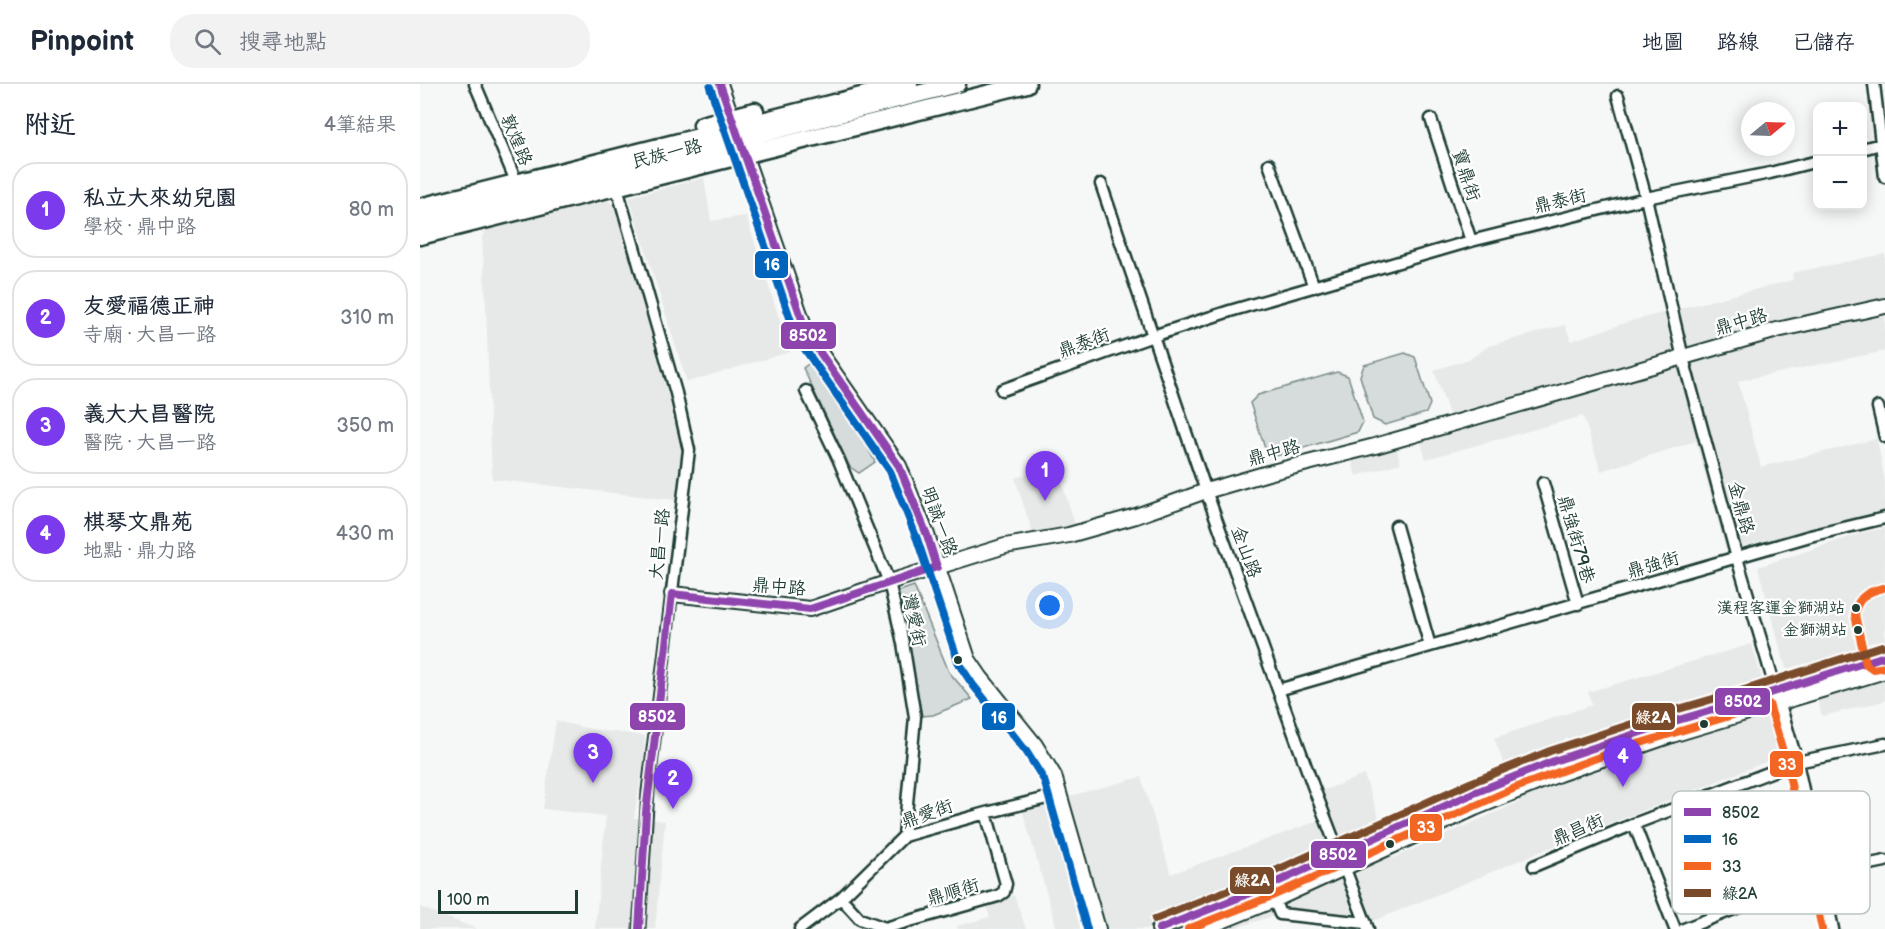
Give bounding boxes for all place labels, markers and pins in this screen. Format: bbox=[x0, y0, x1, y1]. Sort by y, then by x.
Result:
pin: 1 bbox=[1026, 452, 1064, 501]
place label: 漢程客運金獅湖站 bbox=[1717, 599, 1845, 618]
marker: 漢程客運金獅湖站 bbox=[1850, 602, 1862, 614]
place label: 金獅湖站 bbox=[1783, 621, 1847, 640]
marker: 金獅湖站 bbox=[1852, 624, 1864, 636]
unlabelled marker bbox=[952, 654, 964, 666]
unlabelled marker bbox=[1698, 718, 1710, 730]
pin: 3 bbox=[574, 734, 612, 783]
pin: 4 bbox=[1604, 738, 1642, 787]
pin: 2 bbox=[654, 760, 692, 809]
unlabelled marker bbox=[1384, 838, 1396, 850]

